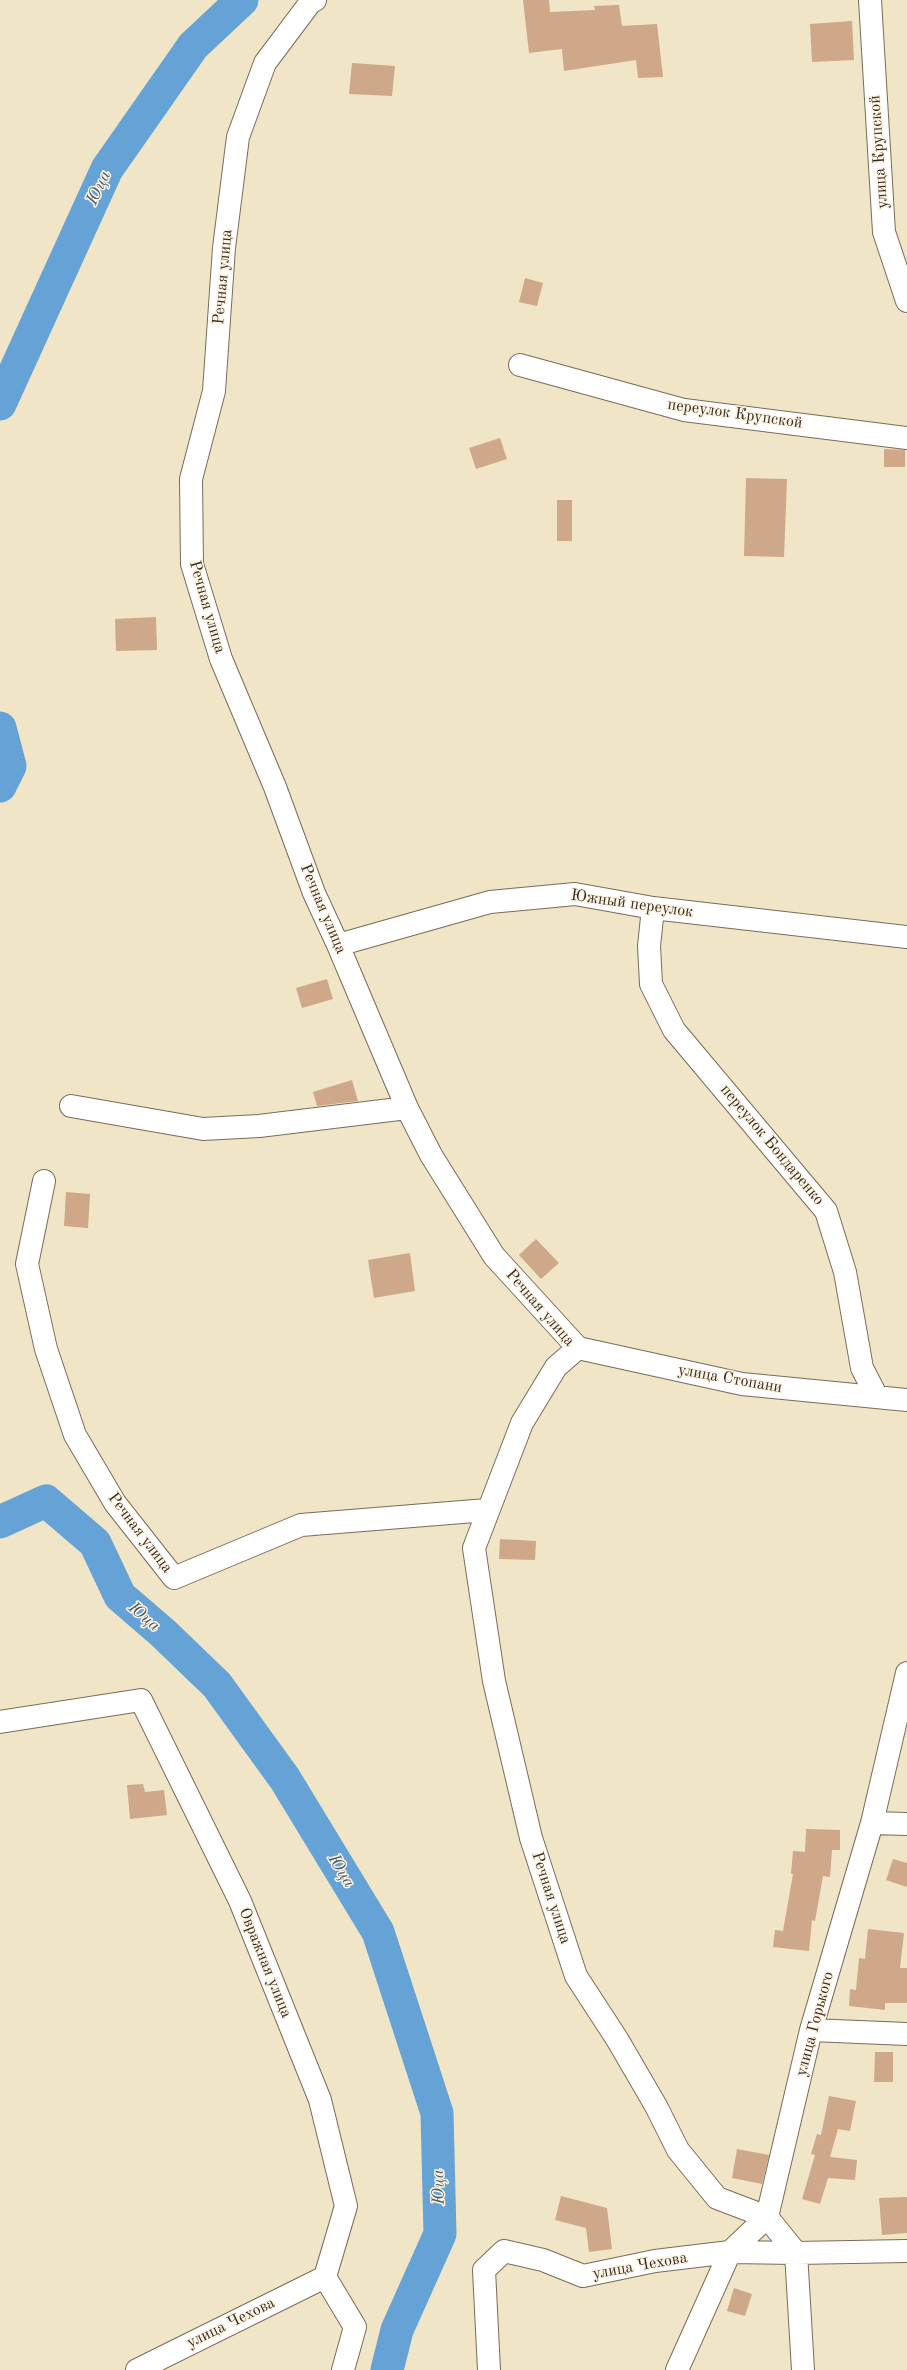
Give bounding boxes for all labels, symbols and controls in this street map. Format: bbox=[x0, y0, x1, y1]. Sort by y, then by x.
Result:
street label: улица Крупской bbox=[865, 95, 893, 209]
water label: Юца bbox=[82, 168, 116, 208]
street label: Речная улица bbox=[209, 228, 237, 326]
street label: переулок Крупской bbox=[666, 395, 804, 433]
street label: Речная улица bbox=[185, 558, 229, 656]
street label: Речная улица bbox=[295, 861, 351, 957]
street label: Южный переулок bbox=[570, 886, 694, 922]
street label: переулок Бондаренко bbox=[716, 1081, 828, 1209]
street label: Речная улица bbox=[501, 1266, 579, 1350]
street label: улица Стопани bbox=[676, 1360, 784, 1398]
street label: Речная улица bbox=[104, 1489, 176, 1577]
water label: Юца bbox=[124, 1598, 164, 1636]
water label: Юца bbox=[323, 1850, 359, 1892]
street label: Речная улица bbox=[527, 1850, 575, 1946]
street label: Овражная улица bbox=[234, 1905, 296, 2021]
street label: улица Горького bbox=[792, 1970, 838, 2078]
water label: Юца bbox=[428, 2169, 450, 2205]
street label: улица Чехова bbox=[591, 2248, 689, 2284]
street label: улица Чехова bbox=[184, 2293, 278, 2353]

